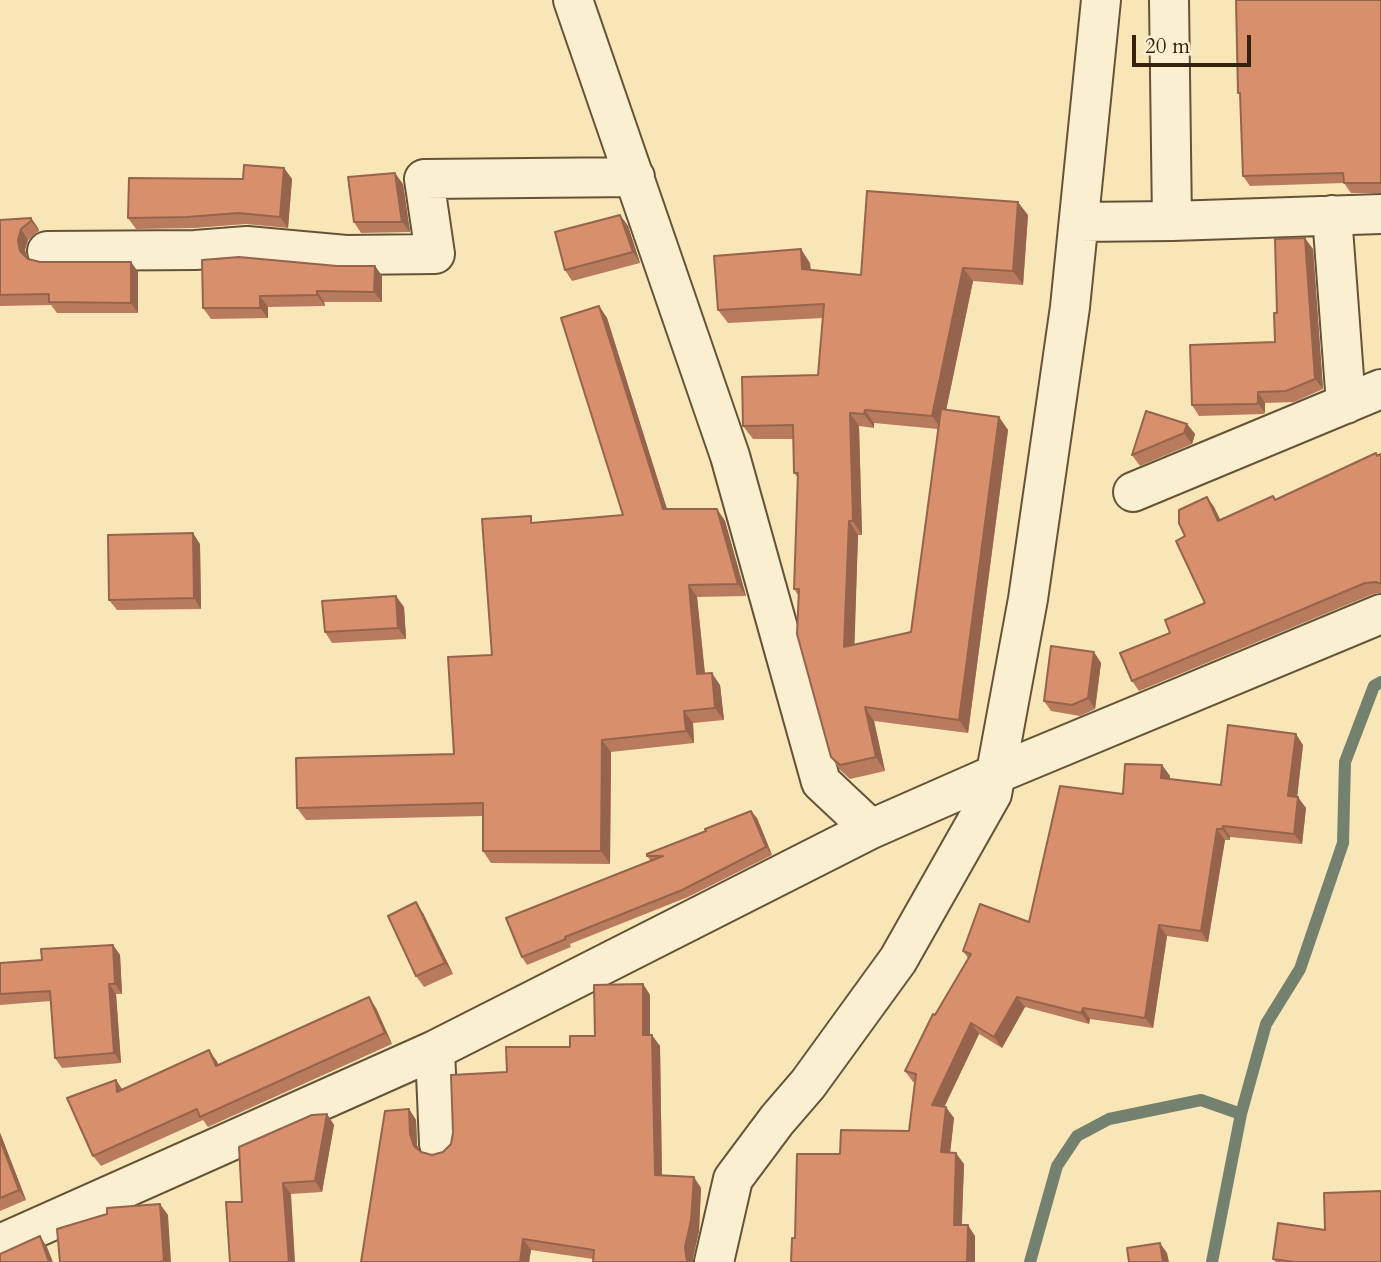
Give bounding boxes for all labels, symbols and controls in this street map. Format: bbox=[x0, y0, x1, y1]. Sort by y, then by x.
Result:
scale bar bbox=[1136, 21, 1255, 65]
text: 20 m bbox=[1145, 32, 1190, 61]

